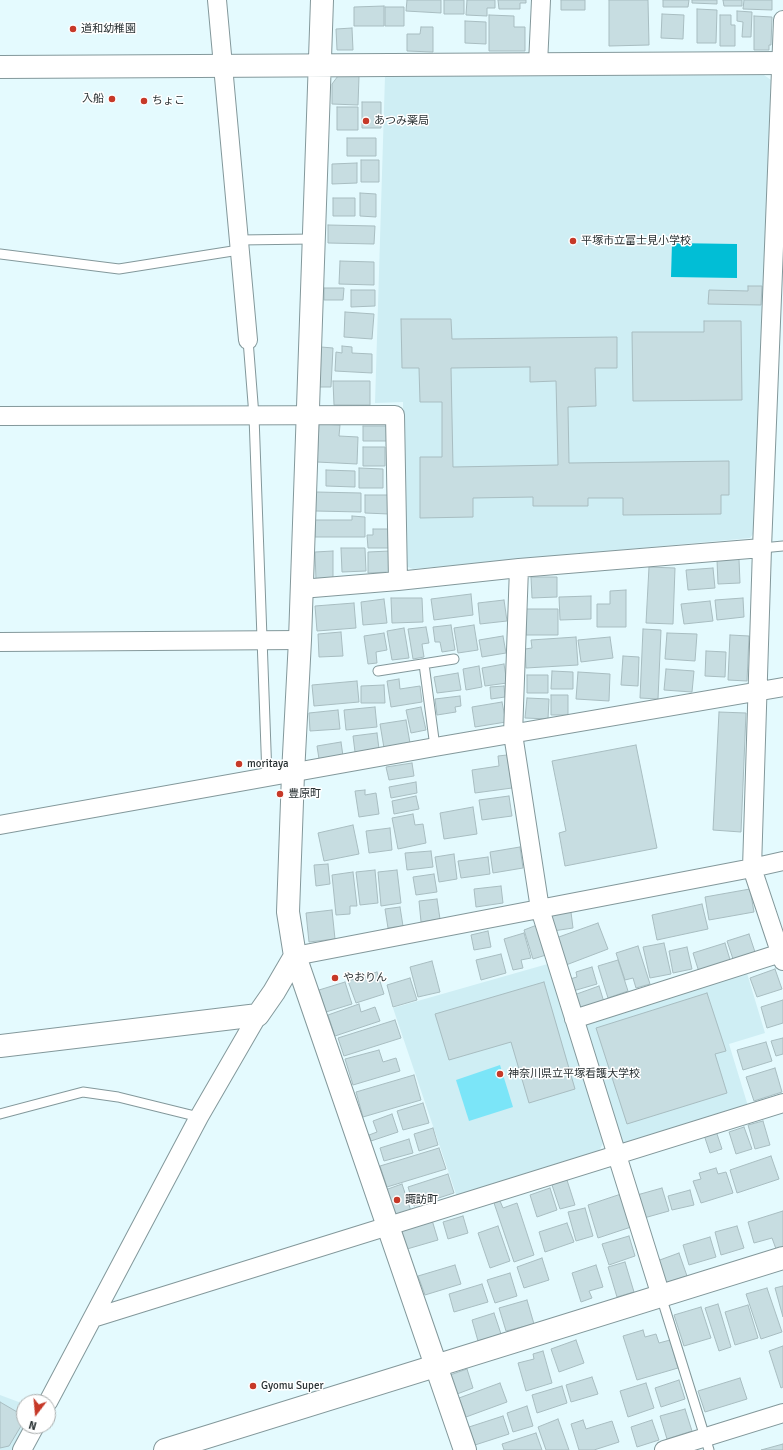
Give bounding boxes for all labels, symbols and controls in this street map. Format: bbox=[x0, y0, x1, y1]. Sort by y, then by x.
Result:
place label: 道和幼稚園 bbox=[81, 22, 136, 36]
marker: 道和幼稚園 bbox=[68, 24, 78, 34]
place label: 入船 bbox=[82, 92, 104, 106]
marker: 入船 bbox=[107, 94, 117, 104]
place label: ちょこ bbox=[152, 94, 185, 108]
marker: ちょこ bbox=[139, 96, 149, 106]
place label: あつみ薬局 bbox=[374, 114, 429, 128]
marker: あつみ薬局 bbox=[361, 116, 371, 126]
place label: 平塚市立富士見小学校 bbox=[581, 234, 691, 248]
marker: 平塚市立富士見小学校 bbox=[568, 236, 578, 246]
place label: moritaya bbox=[247, 757, 289, 771]
marker: moritaya bbox=[234, 759, 244, 769]
place label: 豊原町 bbox=[288, 787, 321, 801]
marker: 豊原町 bbox=[275, 789, 285, 799]
place label: やおりん bbox=[343, 971, 387, 985]
marker: やおりん bbox=[330, 973, 340, 983]
place label: 神奈川県立平塚看護大学校 bbox=[508, 1067, 640, 1081]
marker: 神奈川県立平塚看護大学校 bbox=[495, 1069, 505, 1079]
place label: 諏訪町 bbox=[405, 1193, 438, 1207]
marker: 諏訪町 bbox=[392, 1195, 402, 1205]
place label: Gyomu Super bbox=[261, 1379, 323, 1393]
marker: Gyomu Super bbox=[248, 1381, 258, 1391]
north arrow bbox=[16, 1394, 56, 1434]
text: N bbox=[27, 1418, 38, 1432]

